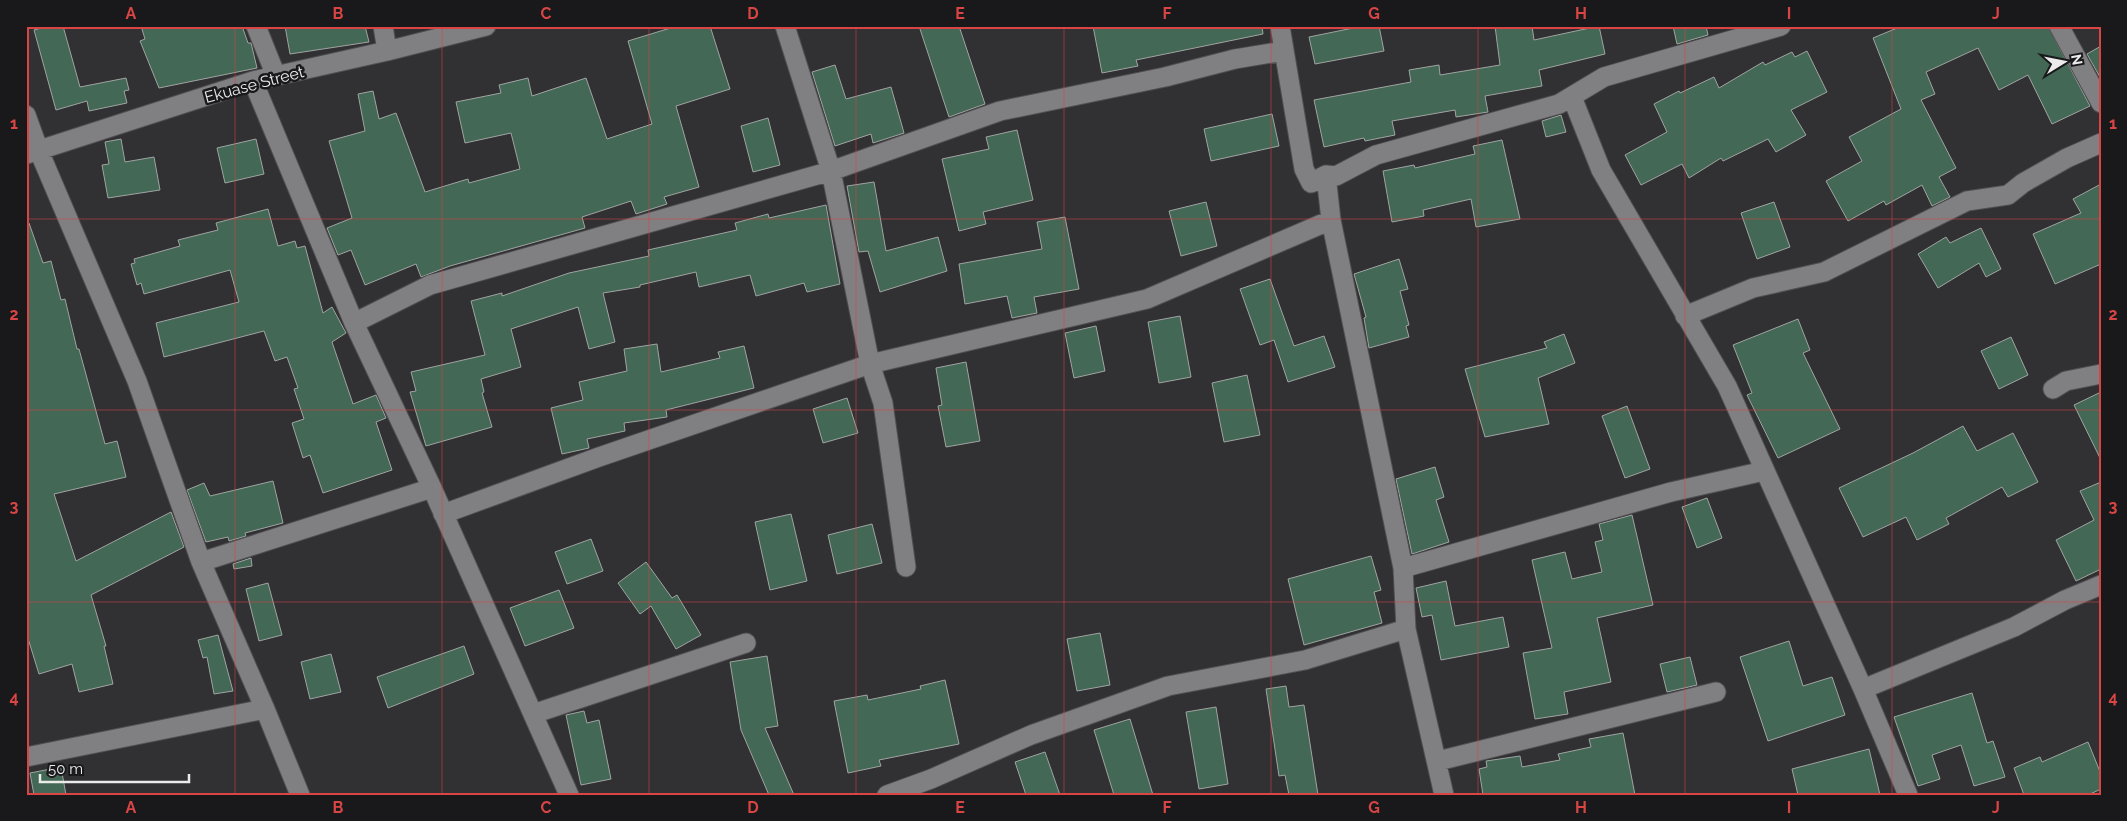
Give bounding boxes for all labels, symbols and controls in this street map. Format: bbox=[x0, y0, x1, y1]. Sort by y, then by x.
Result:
text: A bbox=[126, 4, 137, 23]
text: B bbox=[333, 4, 344, 23]
text: C bbox=[541, 4, 552, 23]
text: D bbox=[747, 4, 759, 23]
text: E bbox=[955, 4, 965, 23]
text: F bbox=[1162, 4, 1172, 23]
text: G bbox=[1368, 4, 1380, 23]
text: H bbox=[1575, 4, 1587, 23]
text: I bbox=[1787, 4, 1791, 23]
text: J bbox=[1992, 4, 2000, 23]
north arrow bbox=[2040, 38, 2090, 88]
text: N bbox=[2068, 53, 2086, 66]
street label: Ekuase Street bbox=[202, 62, 306, 107]
text: 1 bbox=[10, 114, 18, 133]
text: 1 bbox=[2109, 114, 2117, 133]
text: 2 bbox=[9, 305, 19, 324]
text: 2 bbox=[2108, 305, 2118, 324]
text: 3 bbox=[10, 497, 19, 516]
text: 3 bbox=[2109, 497, 2118, 516]
text: 4 bbox=[9, 688, 19, 707]
text: 4 bbox=[2108, 688, 2118, 707]
scale bar bbox=[40, 751, 189, 783]
text: 50 m bbox=[48, 760, 83, 778]
text: A bbox=[126, 798, 137, 817]
text: B bbox=[333, 798, 344, 817]
text: C bbox=[541, 798, 552, 817]
text: D bbox=[747, 798, 759, 817]
text: E bbox=[955, 798, 965, 817]
text: F bbox=[1162, 798, 1172, 817]
text: G bbox=[1368, 798, 1380, 817]
text: H bbox=[1575, 798, 1587, 817]
text: I bbox=[1787, 798, 1791, 817]
text: J bbox=[1992, 798, 2000, 817]

